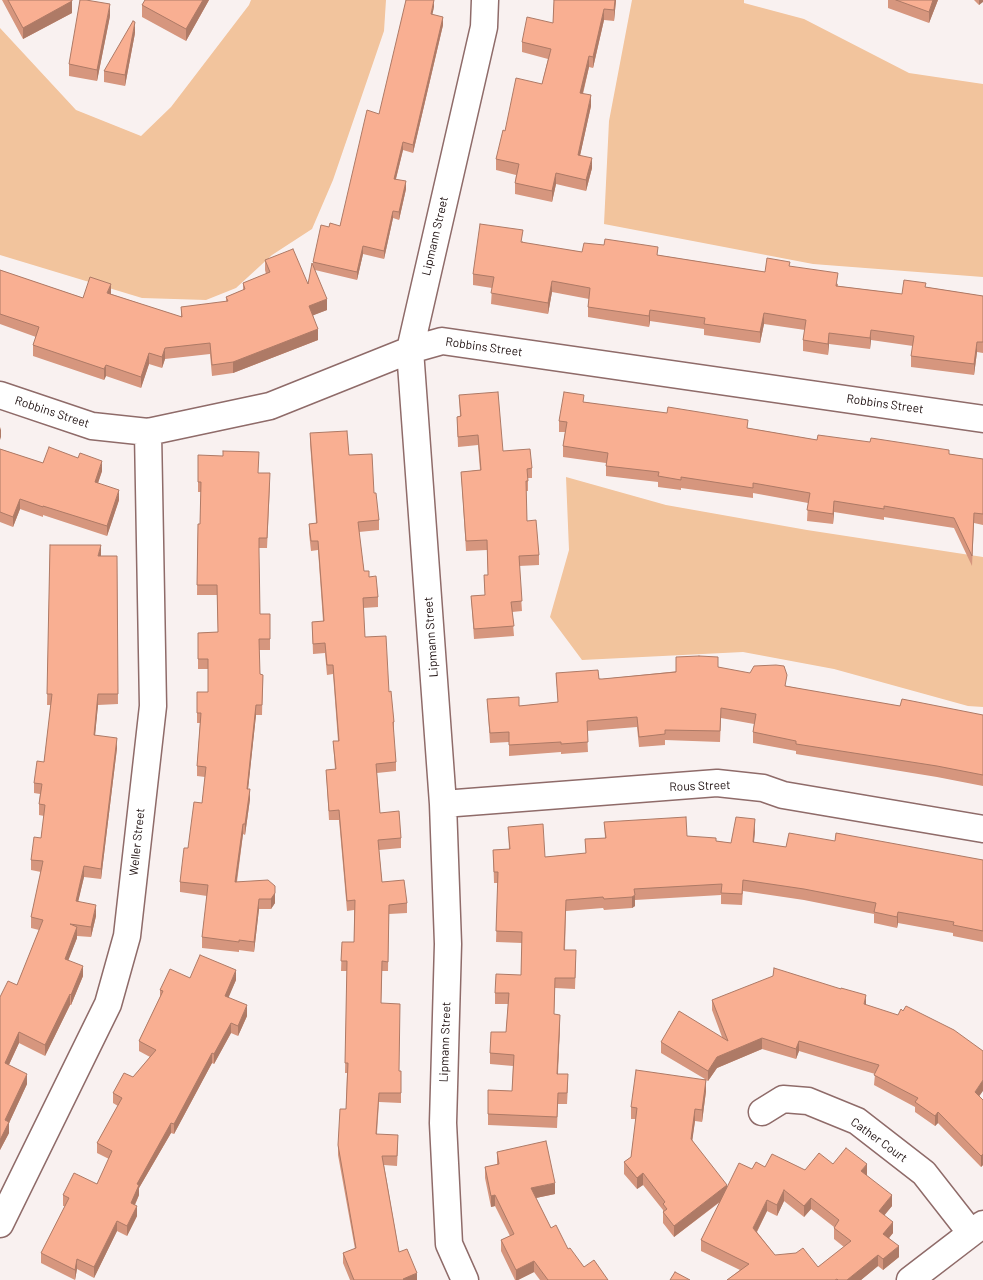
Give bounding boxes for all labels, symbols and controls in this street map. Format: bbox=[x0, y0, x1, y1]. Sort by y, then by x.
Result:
street label: Lipmann Street bbox=[419, 195, 451, 277]
street label: Robbins Street bbox=[445, 334, 523, 360]
street label: Robbins Street bbox=[846, 391, 924, 417]
street label: Robbins Street bbox=[13, 393, 91, 431]
street label: Lipmann Street bbox=[421, 596, 441, 678]
street label: Rous Street bbox=[669, 778, 731, 794]
street label: Weller Street bbox=[126, 808, 148, 876]
street label: Lipmann Street bbox=[436, 1001, 454, 1083]
street label: Cather Court bbox=[848, 1115, 910, 1165]

